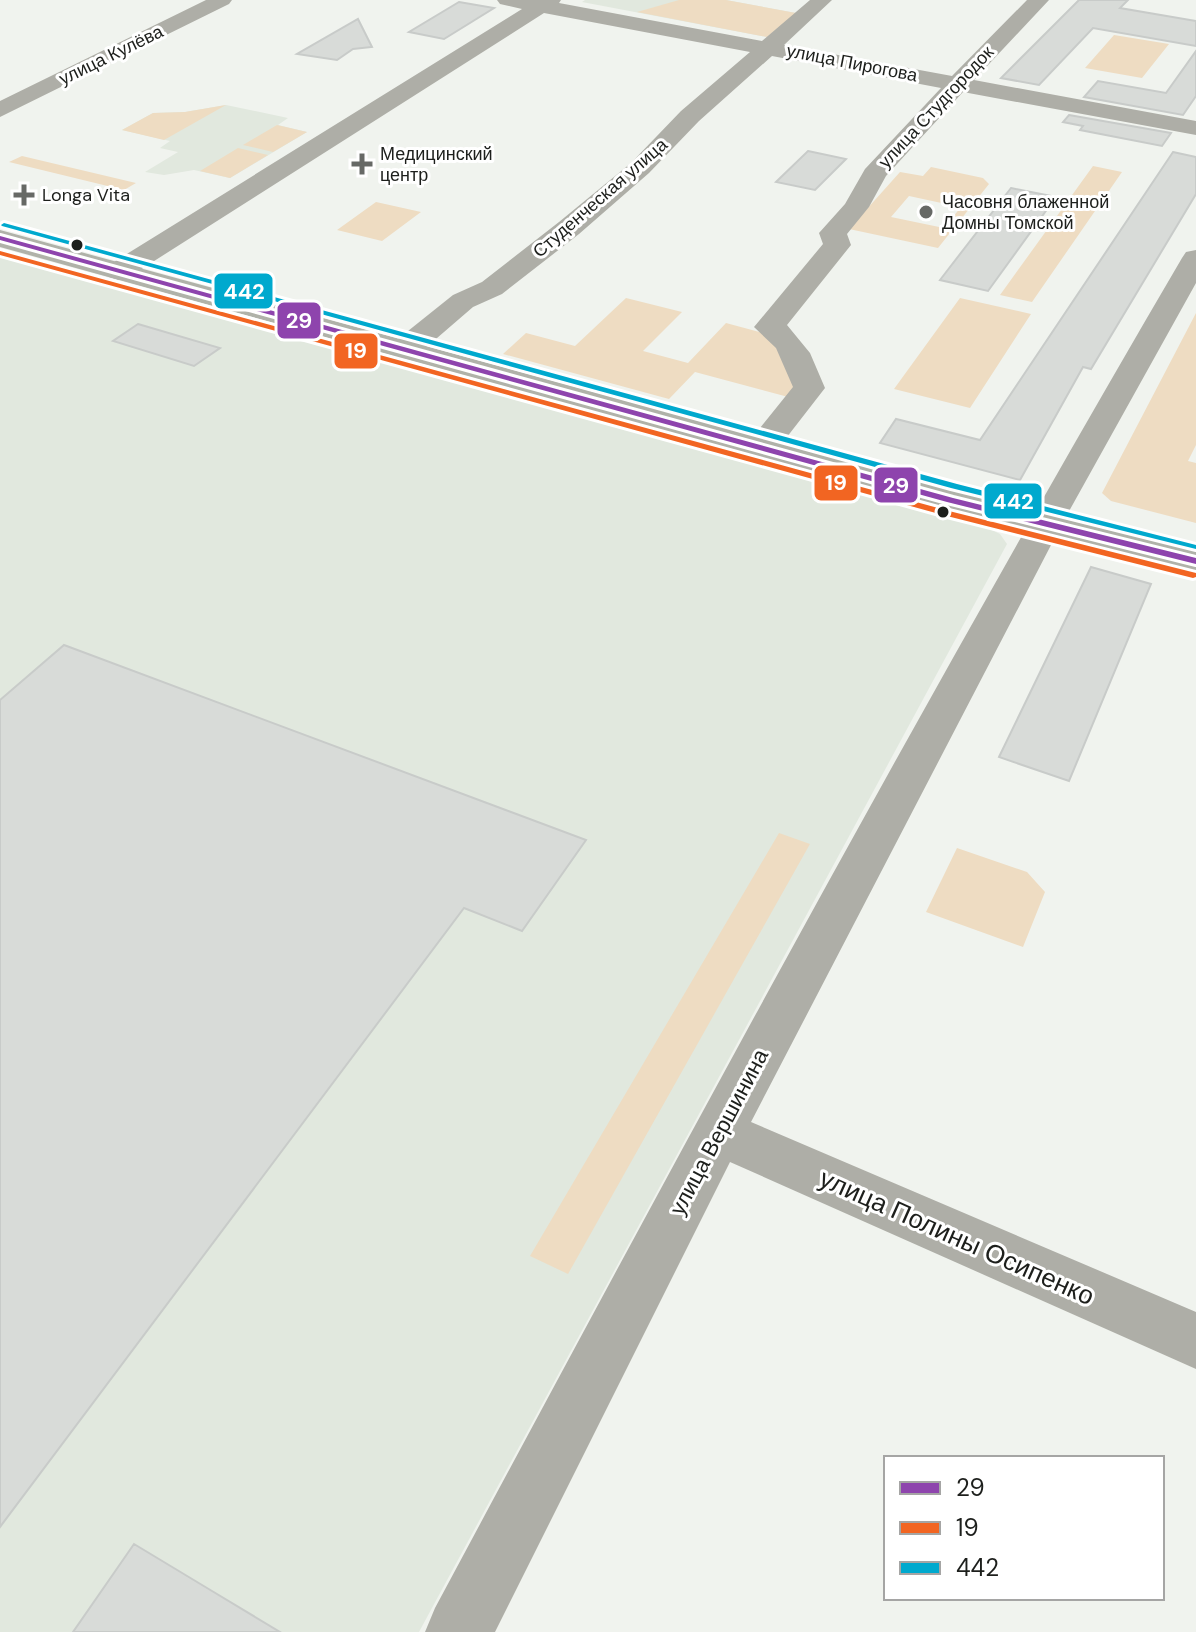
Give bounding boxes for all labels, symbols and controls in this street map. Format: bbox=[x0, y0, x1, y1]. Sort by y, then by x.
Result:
street label: улица Кулёва bbox=[55, 19, 168, 91]
street label: улица Пирогова bbox=[785, 39, 920, 88]
street label: улица Студгородок bbox=[873, 41, 999, 173]
street label: Студенческая улица bbox=[528, 132, 673, 263]
place label: Медицинский центр bbox=[380, 142, 493, 187]
marker: Медицинский центр bbox=[351, 153, 373, 175]
place label: Longa Vita bbox=[42, 183, 130, 207]
marker: Longa Vita bbox=[13, 184, 35, 206]
place label: Часовня блаженной Домны Томской bbox=[942, 190, 1109, 235]
marker: Часовня блаженной Домны Томской bbox=[917, 203, 935, 221]
unlabelled marker bbox=[69, 237, 85, 253]
line badge: 442 bbox=[213, 272, 274, 310]
text: 442 bbox=[223, 277, 265, 306]
line badge: 29 bbox=[276, 301, 322, 340]
text: 29 bbox=[286, 306, 312, 335]
line badge: 19 bbox=[333, 332, 379, 370]
text: 19 bbox=[345, 336, 367, 365]
line badge: 19 bbox=[813, 464, 859, 502]
line badge: 29 bbox=[873, 466, 919, 504]
text: 19 bbox=[825, 468, 847, 497]
text: 29 bbox=[883, 471, 909, 500]
line badge: 442 bbox=[983, 482, 1043, 520]
text: 442 bbox=[992, 487, 1034, 516]
unlabelled marker bbox=[935, 504, 951, 520]
street label: улица Вершинина bbox=[663, 1043, 775, 1220]
street label: улица Полины Осипенко bbox=[814, 1161, 1100, 1313]
legend bbox=[884, 1456, 1164, 1600]
text: 29 bbox=[956, 1472, 985, 1503]
text: 19 bbox=[956, 1512, 979, 1543]
text: 442 bbox=[956, 1552, 999, 1583]

